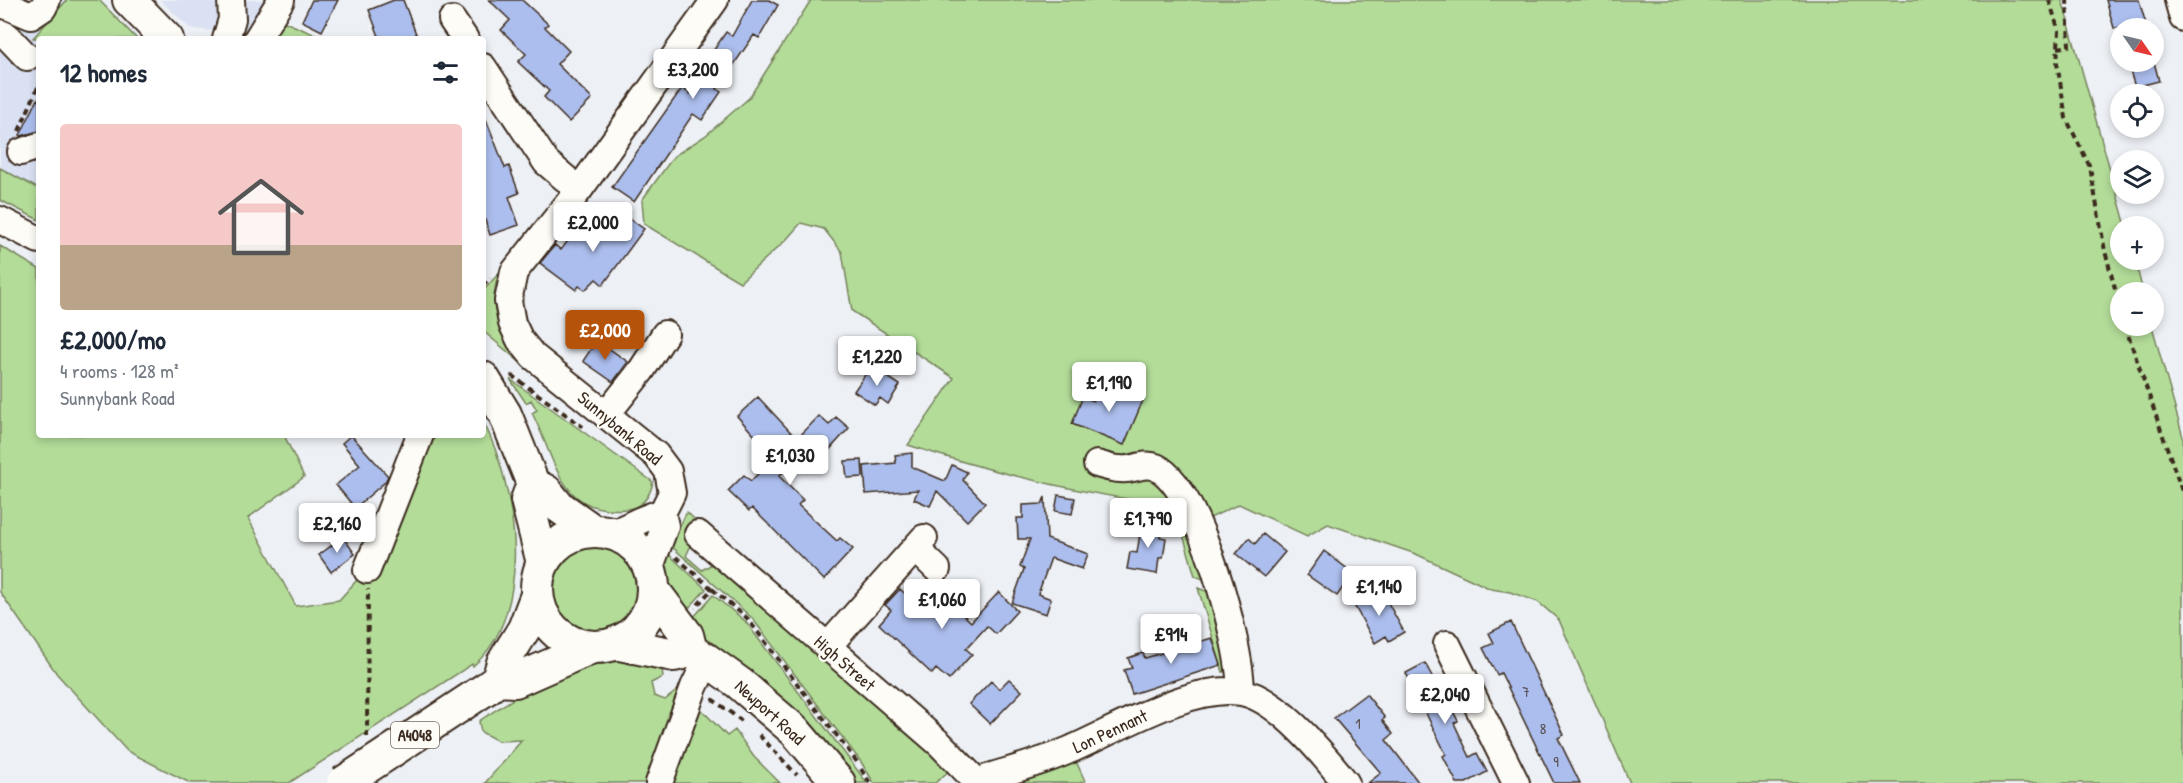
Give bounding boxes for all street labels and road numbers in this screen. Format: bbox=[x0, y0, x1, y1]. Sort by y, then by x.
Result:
street label: Sunnybank Road bbox=[572, 385, 668, 471]
street label: High Street bbox=[809, 629, 882, 697]
street label: Newport Road bbox=[729, 674, 811, 750]
street label: Lon Pennant bbox=[1069, 702, 1152, 759]
road number: A4048 bbox=[391, 722, 439, 748]

